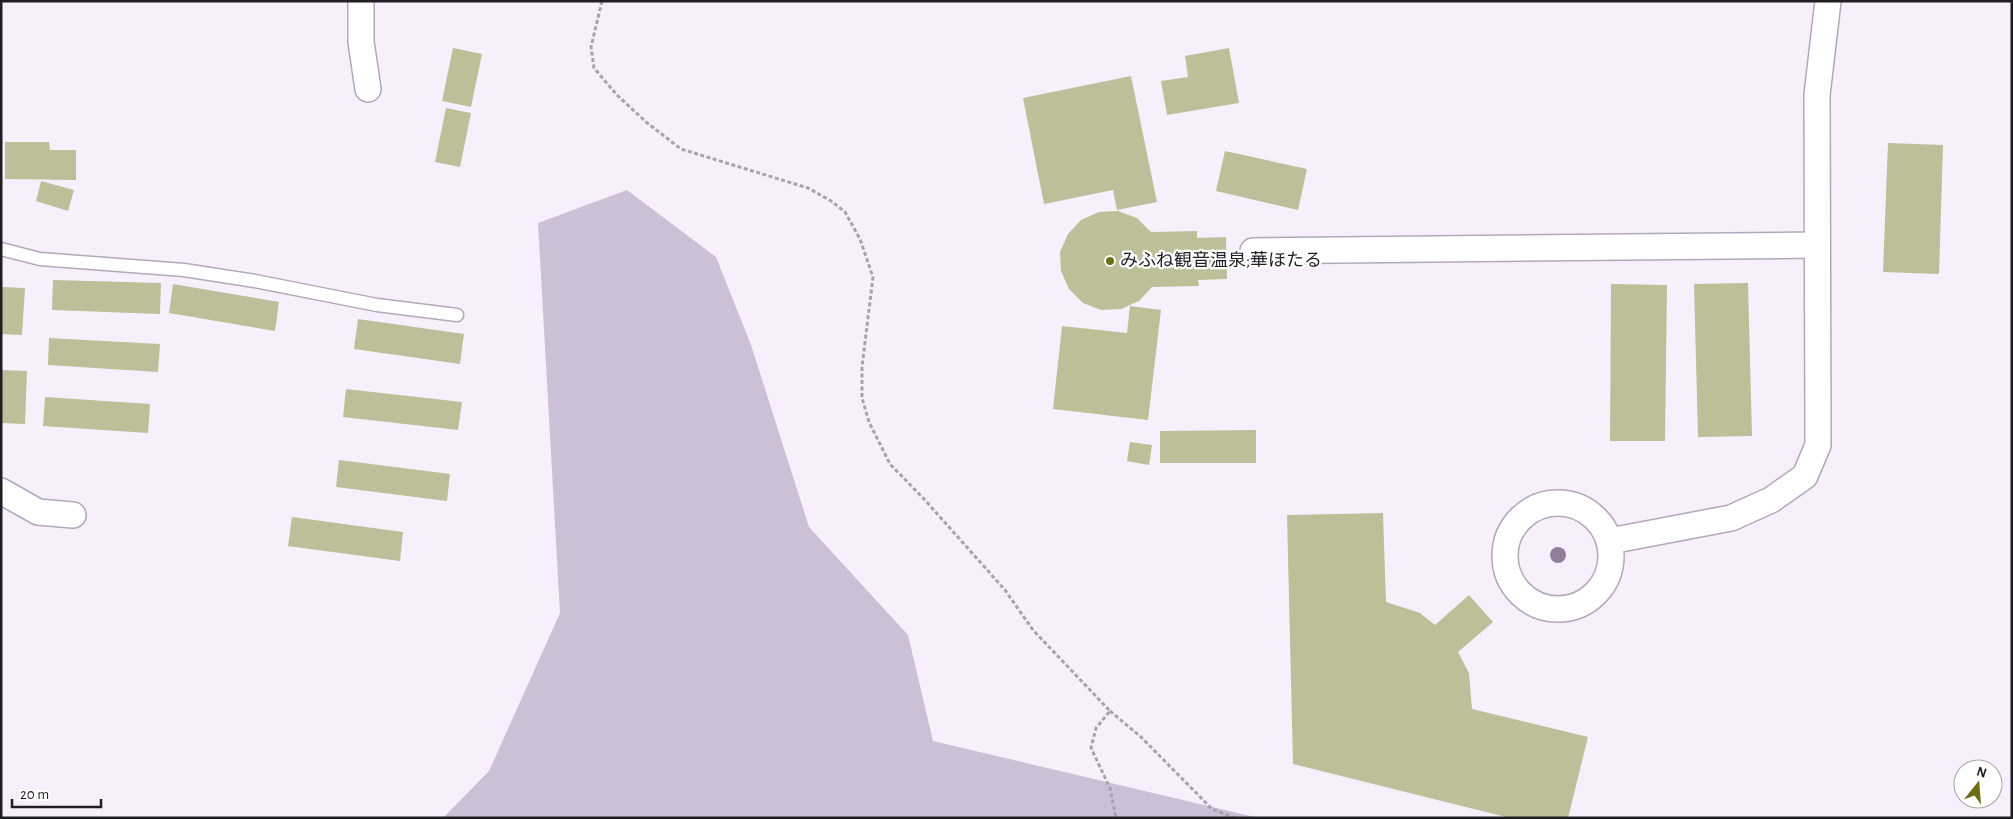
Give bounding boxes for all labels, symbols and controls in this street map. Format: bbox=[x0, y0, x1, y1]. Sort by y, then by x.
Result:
place label: みふね観音温泉;華ほたる bbox=[1120, 251, 1322, 270]
marker: みふね観音温泉;華ほたる bbox=[1104, 255, 1116, 267]
north arrow bbox=[1953, 759, 2003, 809]
text: N bbox=[1975, 764, 1988, 781]
scale bar bbox=[12, 776, 101, 808]
text: 20 m bbox=[20, 787, 49, 802]

